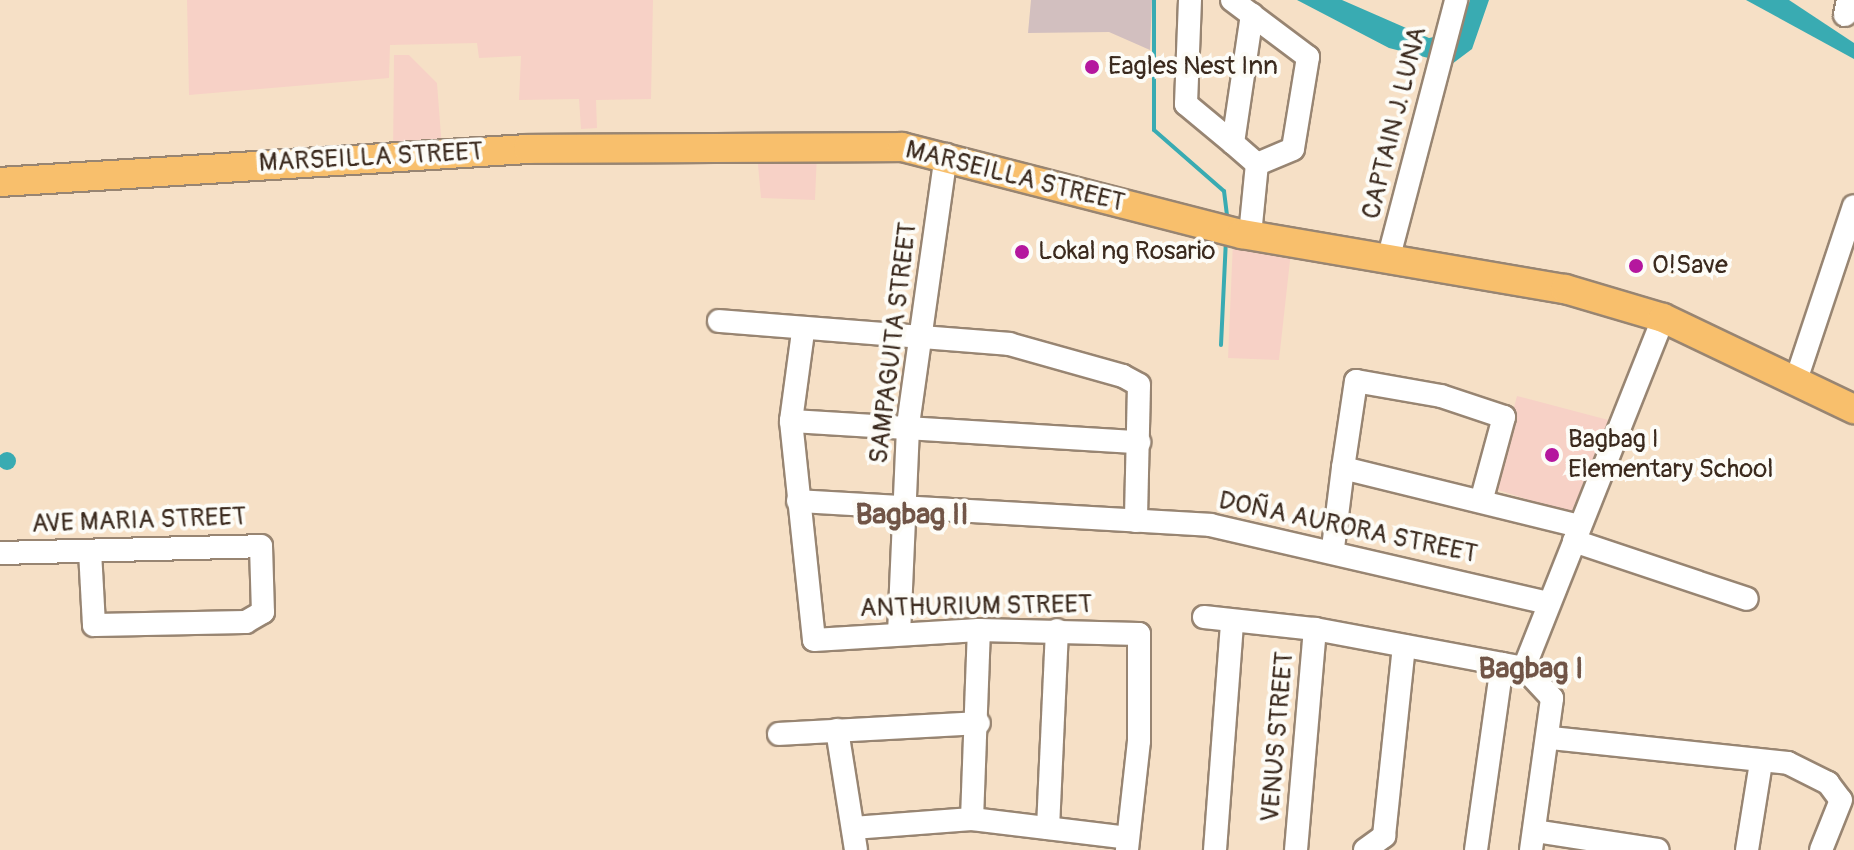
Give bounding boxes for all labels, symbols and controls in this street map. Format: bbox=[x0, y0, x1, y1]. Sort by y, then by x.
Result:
street label: CAPTAIN J. LUNA bbox=[1356, 24, 1434, 222]
place label: Eagles Nest Inn bbox=[1108, 51, 1278, 83]
marker: Eagles Nest Inn bbox=[1083, 58, 1101, 76]
street label: MARSEILLA STREET bbox=[902, 135, 1128, 219]
street label: MARSEILLA STREET bbox=[258, 137, 484, 179]
street label: SAMPAGUITA STREET bbox=[864, 220, 924, 466]
place label: Lokal ng Rosario bbox=[1038, 236, 1215, 268]
marker: Lokal ng Rosario bbox=[1013, 243, 1031, 261]
place label: O!Save bbox=[1652, 250, 1728, 282]
marker: O!Save bbox=[1627, 257, 1645, 275]
place label: Bagbag I Elementary School bbox=[1568, 424, 1773, 486]
marker: Bagbag I Elementary School bbox=[1543, 446, 1561, 464]
street label: DOÑA AURORA STREET bbox=[1216, 485, 1480, 571]
district label: Bagbag II bbox=[855, 497, 969, 533]
street label: AVE MARIA STREET bbox=[31, 502, 247, 540]
street label: ANTHURIUM STREET bbox=[859, 589, 1093, 625]
street label: VENUS STREET bbox=[1255, 650, 1301, 824]
district label: Bagbag I bbox=[1479, 651, 1583, 687]

